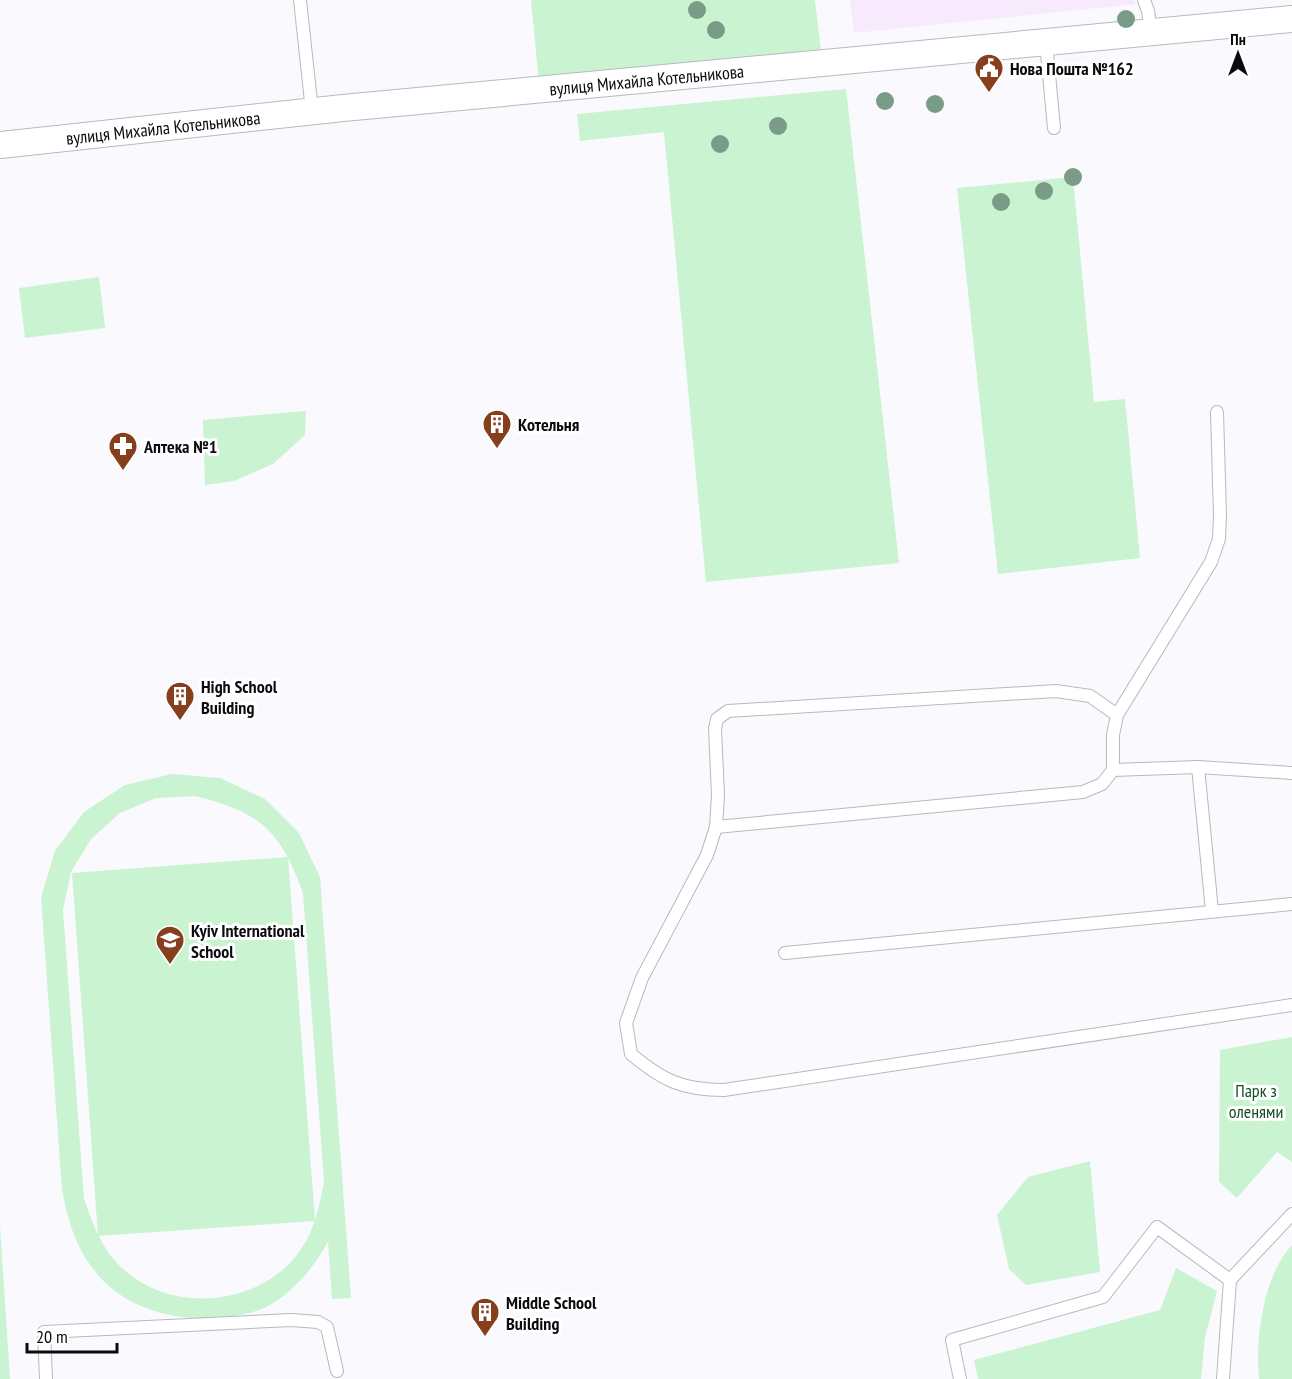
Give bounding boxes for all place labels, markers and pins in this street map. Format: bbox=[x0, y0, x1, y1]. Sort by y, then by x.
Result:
public building icon: Нова Пошта №162 bbox=[973, 52, 1005, 94]
place label: Нова Пошта №162 bbox=[1010, 57, 1134, 80]
building icon: Котельня bbox=[481, 408, 513, 450]
place label: Котельня bbox=[518, 413, 579, 436]
pharmacy icon: Аптека №1 bbox=[107, 430, 139, 472]
place label: Аптека №1 bbox=[143, 435, 217, 458]
place label: High School Building bbox=[201, 675, 278, 719]
building icon: High School Building bbox=[164, 680, 196, 722]
place label: Kyiv International School bbox=[191, 919, 305, 963]
school or university icon: Kyiv International School bbox=[154, 924, 186, 966]
place label: Middle School Building bbox=[506, 1291, 597, 1335]
building icon: Middle School Building bbox=[469, 1296, 501, 1338]

